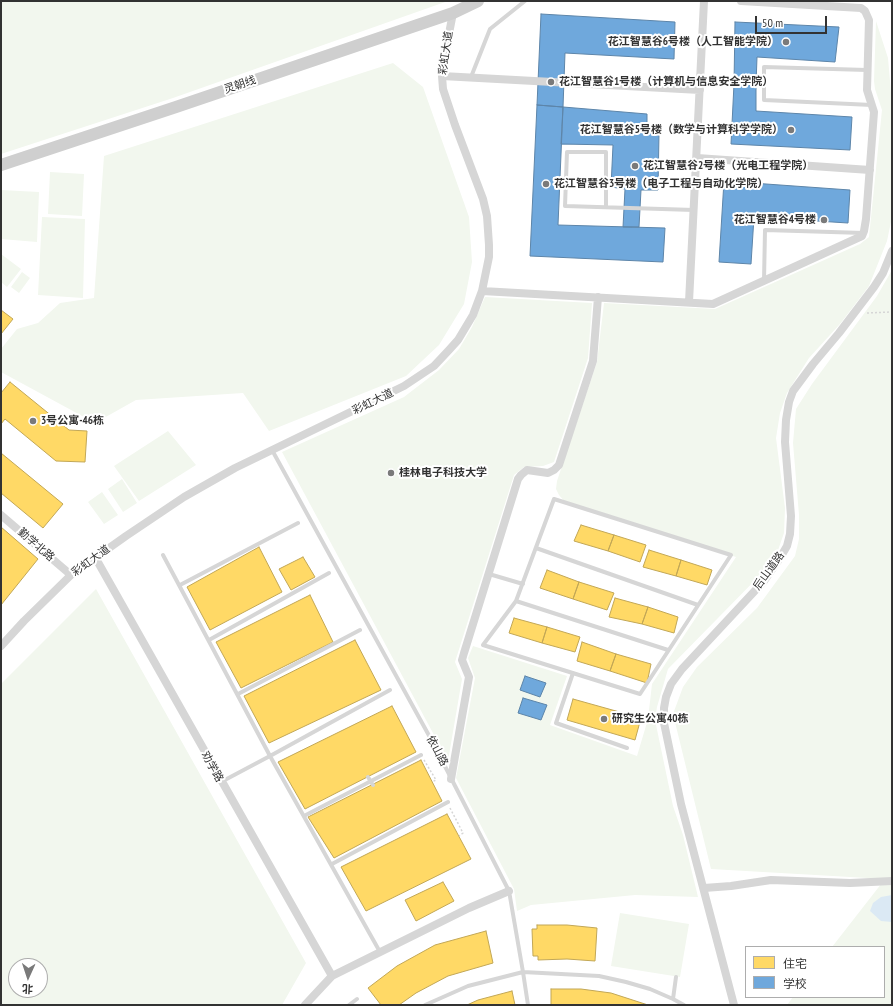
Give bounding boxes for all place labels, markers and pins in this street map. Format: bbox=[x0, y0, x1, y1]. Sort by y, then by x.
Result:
place label: 花江智慧谷6号楼（人工智能学院） bbox=[608, 35, 778, 49]
marker: 花江智慧谷6号楼（人工智能学院） bbox=[781, 37, 791, 47]
place label: 花江智慧谷1号楼（计算机与信息安全学院） bbox=[559, 75, 773, 89]
marker: 花江智慧谷1号楼（计算机与信息安全学院） bbox=[546, 77, 556, 87]
place label: 花江智慧谷5号楼（数学与计算科学学院） bbox=[580, 123, 783, 137]
marker: 花江智慧谷5号楼（数学与计算科学学院） bbox=[786, 125, 796, 135]
place label: 花江智慧谷2号楼（光电工程学院） bbox=[643, 159, 813, 173]
marker: 花江智慧谷2号楼（光电工程学院） bbox=[630, 161, 640, 171]
place label: 花江智慧谷3号楼（电子工程与自动化学院） bbox=[554, 177, 768, 191]
marker: 花江智慧谷3号楼（电子工程与自动化学院） bbox=[541, 179, 551, 189]
place label: 花江智慧谷4号楼 bbox=[734, 213, 816, 227]
marker: 花江智慧谷4号楼 bbox=[819, 215, 829, 225]
place label: 3号公寓-46栋 bbox=[41, 414, 104, 428]
marker: 3号公寓-46栋 bbox=[28, 416, 38, 426]
place label: 桂林电子科技大学 bbox=[399, 466, 487, 480]
marker: 桂林电子科技大学 bbox=[386, 468, 396, 478]
place label: 研究生公寓40栋 bbox=[612, 712, 689, 726]
marker: 研究生公寓40栋 bbox=[599, 714, 609, 724]

